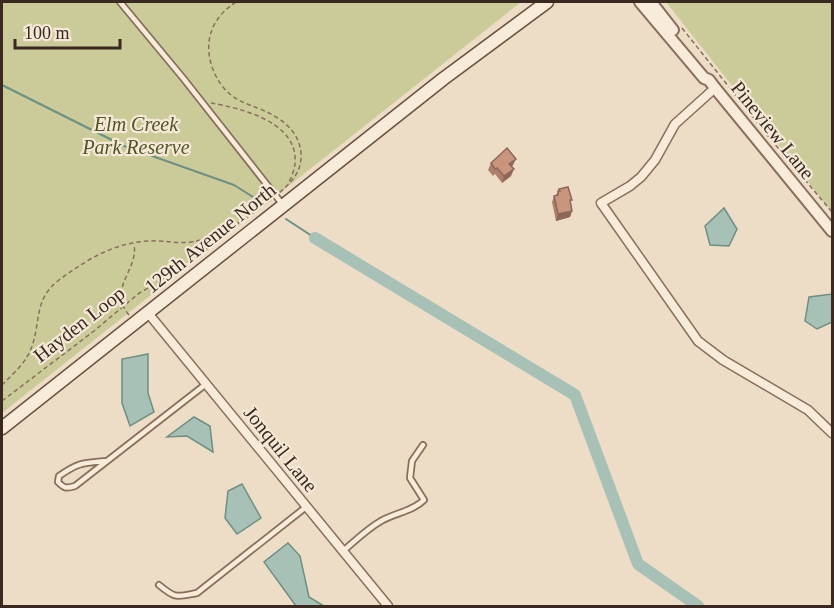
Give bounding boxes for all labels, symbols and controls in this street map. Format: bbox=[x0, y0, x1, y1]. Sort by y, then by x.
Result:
scale bar bbox=[15, 12, 120, 50]
text: 100 m bbox=[24, 23, 70, 43]
street label: Pineview Lane bbox=[727, 77, 819, 183]
park label: Elm Creek Park Reserve bbox=[81, 113, 190, 158]
street label: 129th Avenue North bbox=[140, 179, 280, 297]
street label: Hayden Loop bbox=[29, 282, 130, 367]
street label: Jonquil Lane bbox=[239, 402, 322, 497]

